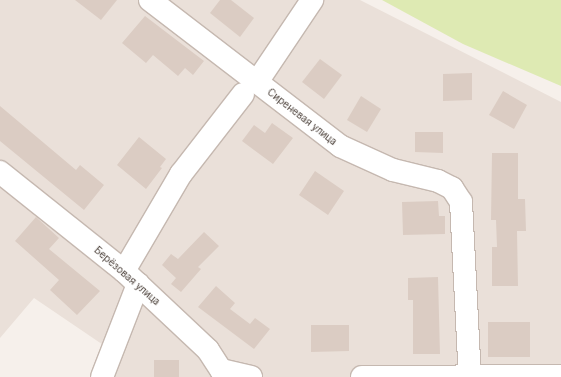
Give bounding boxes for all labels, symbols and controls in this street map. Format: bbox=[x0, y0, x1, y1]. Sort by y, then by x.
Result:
street label: Сиреневая улица bbox=[265, 86, 339, 148]
street label: Берёзовая улица bbox=[92, 244, 162, 308]

